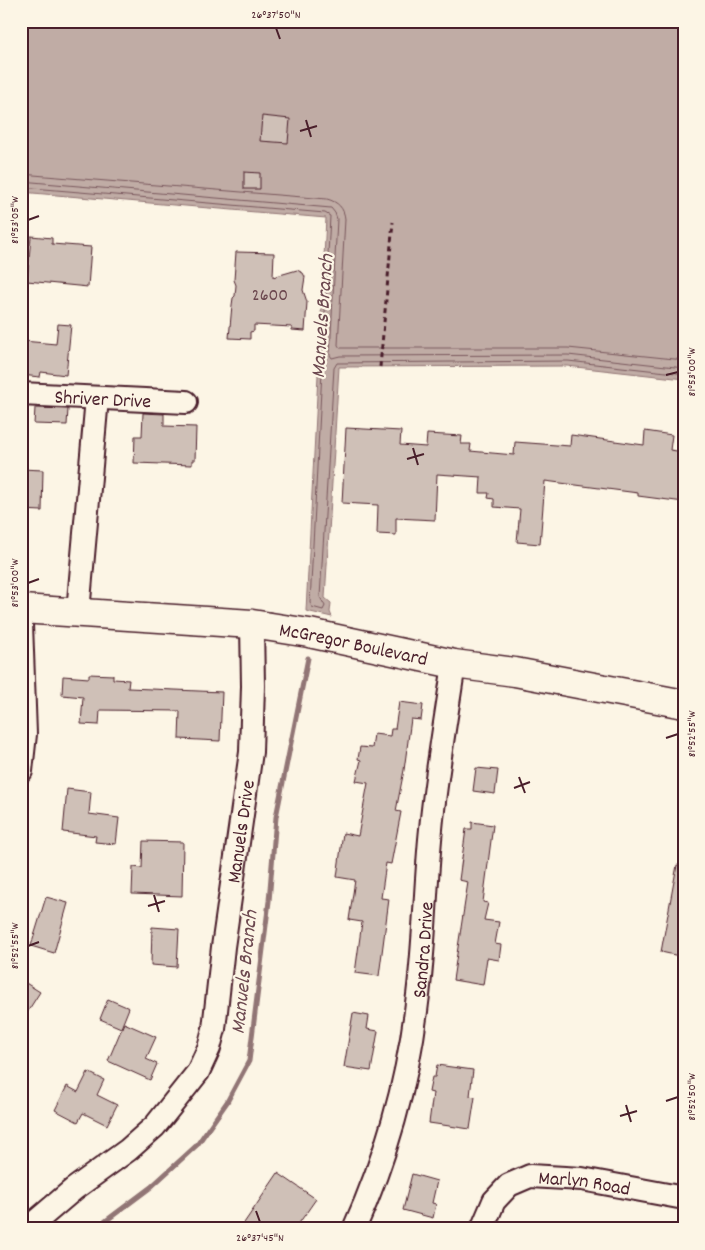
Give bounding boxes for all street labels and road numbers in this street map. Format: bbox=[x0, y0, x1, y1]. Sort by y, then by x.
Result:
street label: Shriver Drive bbox=[54, 385, 152, 417]
street label: McGregor Boulevard bbox=[277, 618, 430, 675]
street label: Manuels Drive bbox=[221, 778, 264, 885]
street label: Sandra Drive bbox=[407, 901, 443, 1000]
street label: Marlyn Road bbox=[537, 1166, 632, 1205]

